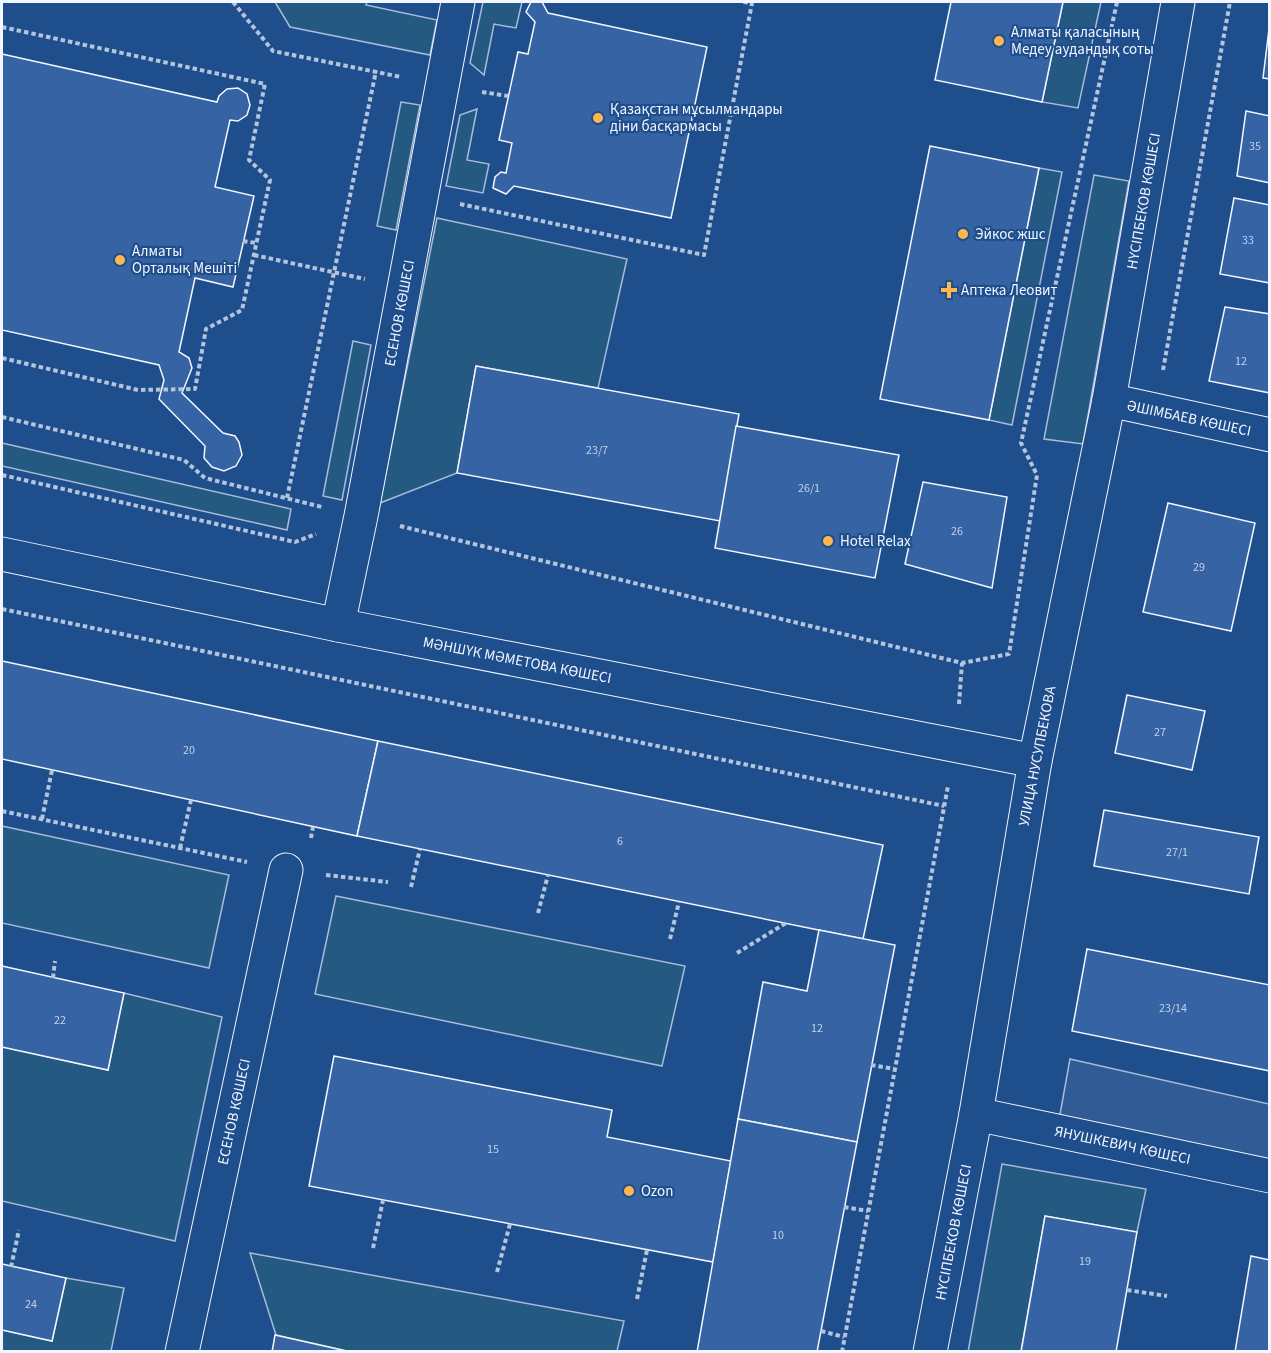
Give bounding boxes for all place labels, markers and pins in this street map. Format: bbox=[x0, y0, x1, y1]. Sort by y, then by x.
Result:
place label: Алматы қаласының Медеу аудандық соты bbox=[1011, 22, 1154, 60]
marker: Алматы қаласының Медеу аудандық соты bbox=[992, 34, 1006, 48]
place label: Қазақстан мұсылмандары діни басқармасы bbox=[610, 99, 783, 137]
marker: Қазақстан мұсылмандары діни басқармасы bbox=[591, 111, 605, 125]
place label: Эйкос жшс bbox=[975, 224, 1046, 245]
marker: Эйкос жшс bbox=[956, 227, 970, 241]
place label: Алматы Орталық Мешіті bbox=[132, 241, 237, 279]
marker: Алматы Орталық Мешіті bbox=[113, 253, 127, 267]
place label: Аптека Леовит bbox=[961, 280, 1058, 301]
marker: Аптека Леовит bbox=[942, 283, 956, 297]
place label: Hotel Relax bbox=[840, 531, 911, 552]
marker: Hotel Relax bbox=[821, 534, 835, 548]
place label: Ozon bbox=[641, 1181, 673, 1202]
marker: Ozon bbox=[622, 1184, 636, 1198]

